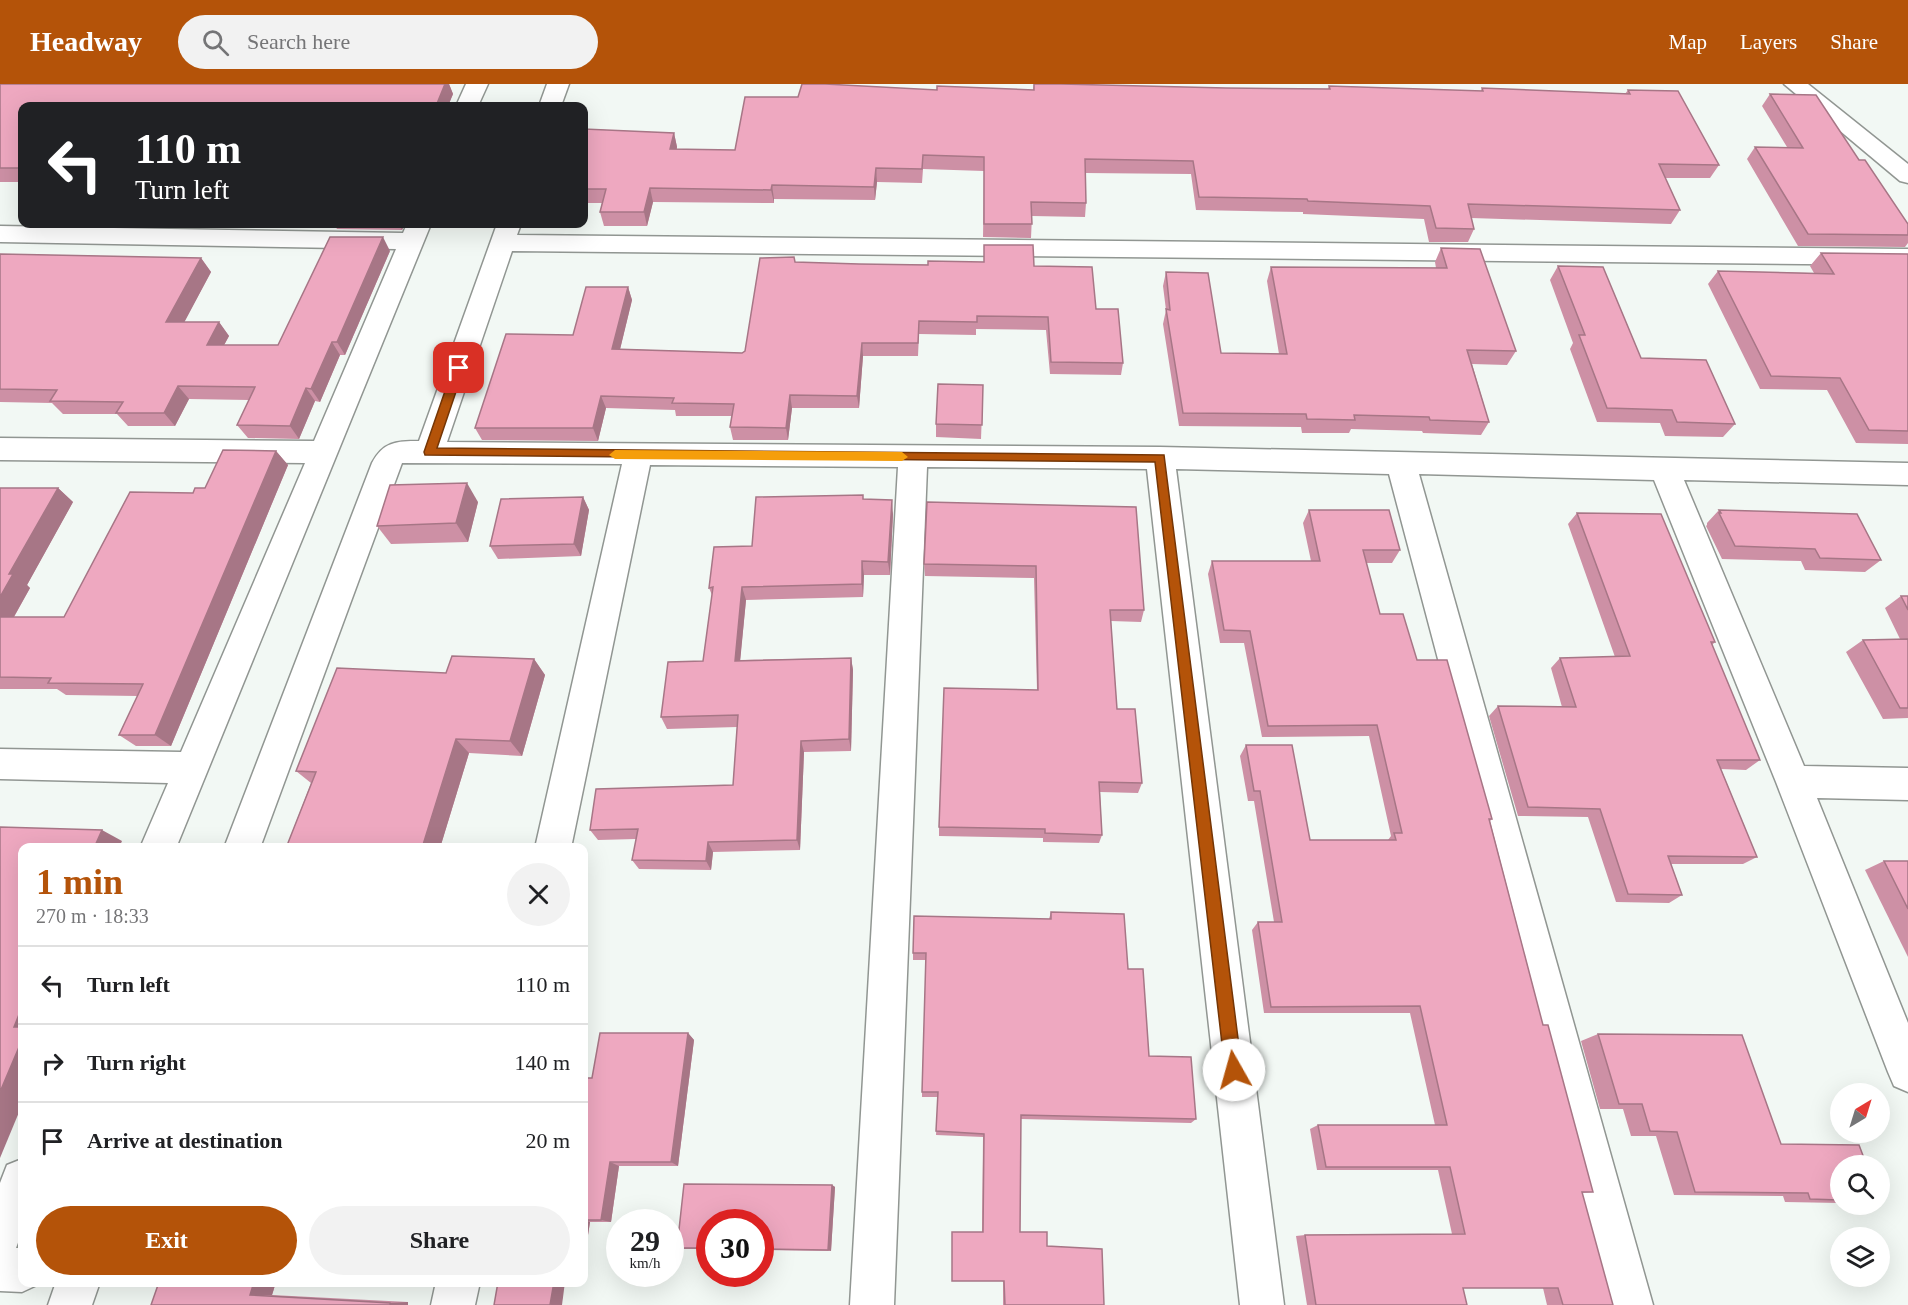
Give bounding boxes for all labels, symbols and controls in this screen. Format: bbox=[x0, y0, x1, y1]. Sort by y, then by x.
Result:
search box bbox=[178, 15, 598, 69]
text: Headway bbox=[30, 26, 142, 57]
icon: search bbox=[199, 26, 232, 59]
text: Search here bbox=[247, 29, 350, 54]
text: Map bbox=[1669, 30, 1707, 54]
text: Layers bbox=[1740, 30, 1797, 54]
text: Share bbox=[1830, 30, 1878, 54]
icon: left bbox=[36, 126, 114, 204]
text: 110 m bbox=[135, 126, 241, 172]
text: Turn left bbox=[135, 175, 229, 205]
pin bbox=[433, 342, 484, 393]
icon: arrive bbox=[442, 351, 475, 384]
text: 1 min bbox=[36, 862, 123, 902]
button: close bbox=[507, 863, 570, 926]
text: 270 m · 18:33 bbox=[36, 905, 149, 927]
icon: left bbox=[36, 969, 69, 1002]
text: Turn left bbox=[87, 972, 170, 997]
text: 110 m bbox=[515, 972, 570, 997]
position arrow bbox=[1202, 1038, 1266, 1102]
icon: right bbox=[36, 1047, 69, 1080]
text: Turn right bbox=[87, 1050, 186, 1075]
text: 140 m bbox=[514, 1050, 570, 1075]
north arrow bbox=[1830, 1083, 1890, 1143]
map controls bbox=[1830, 1083, 1890, 1287]
icon: arrive bbox=[36, 1125, 69, 1158]
text: Arrive at destination bbox=[87, 1128, 283, 1153]
text: 20 m bbox=[525, 1128, 570, 1153]
button: search bbox=[1830, 1155, 1890, 1215]
button: Exit bbox=[36, 1206, 297, 1275]
button: Share bbox=[309, 1206, 570, 1275]
speed limit sign: 30 bbox=[696, 1209, 774, 1287]
text: 29 bbox=[630, 1224, 660, 1257]
button: layers bbox=[1830, 1227, 1890, 1287]
text: km/h bbox=[630, 1255, 660, 1271]

